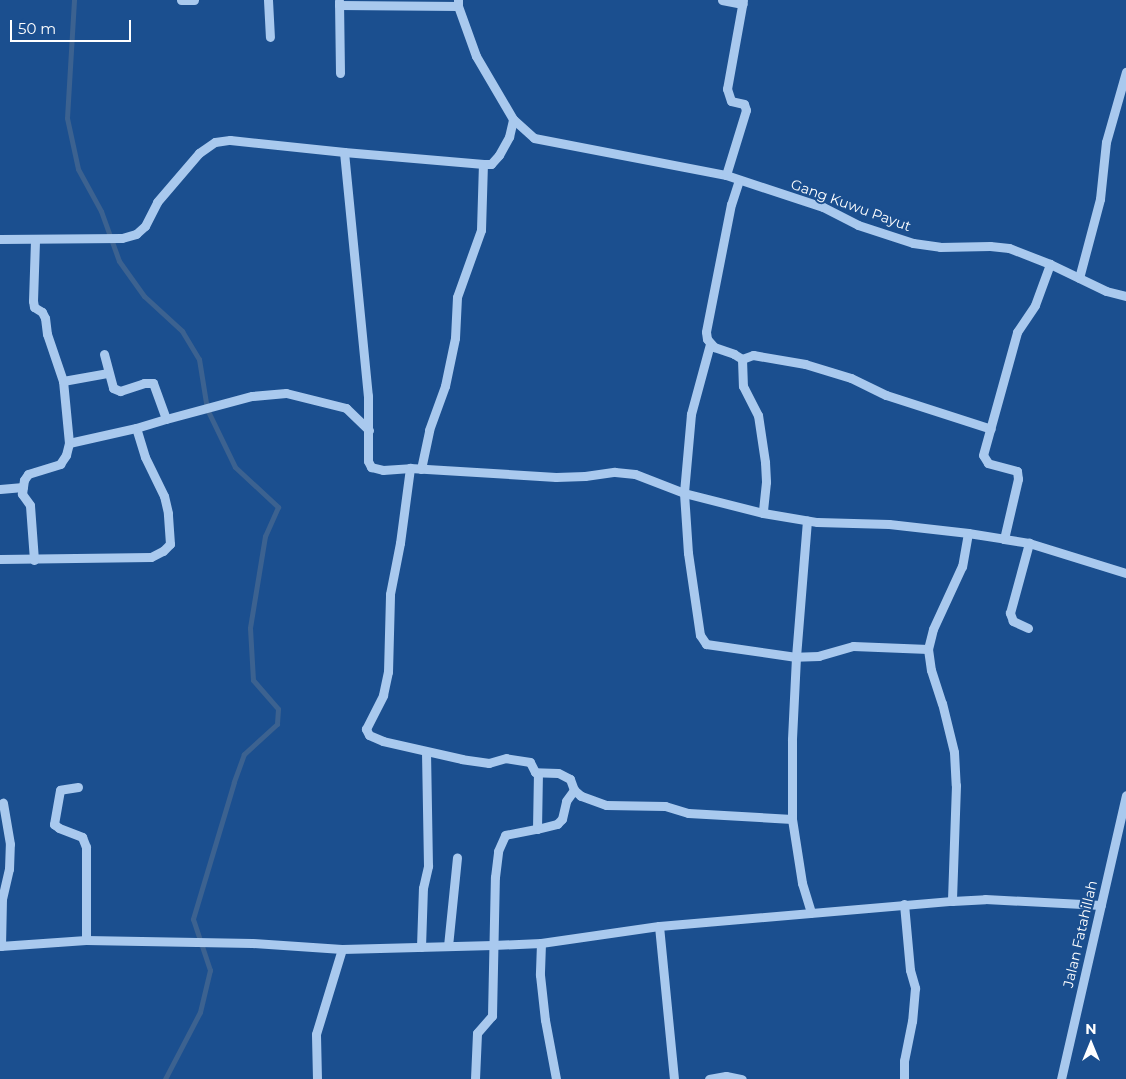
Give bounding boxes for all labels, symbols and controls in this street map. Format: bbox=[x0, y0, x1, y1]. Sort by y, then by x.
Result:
scale bar bbox=[12, 10, 134, 42]
text: 50 m bbox=[18, 19, 56, 38]
street label: Gang Kuwu Payut bbox=[789, 175, 913, 235]
street label: Jalan Fatahillah bbox=[1060, 879, 1100, 989]
north arrow bbox=[1066, 1019, 1116, 1069]
text: N bbox=[1085, 1020, 1097, 1038]

